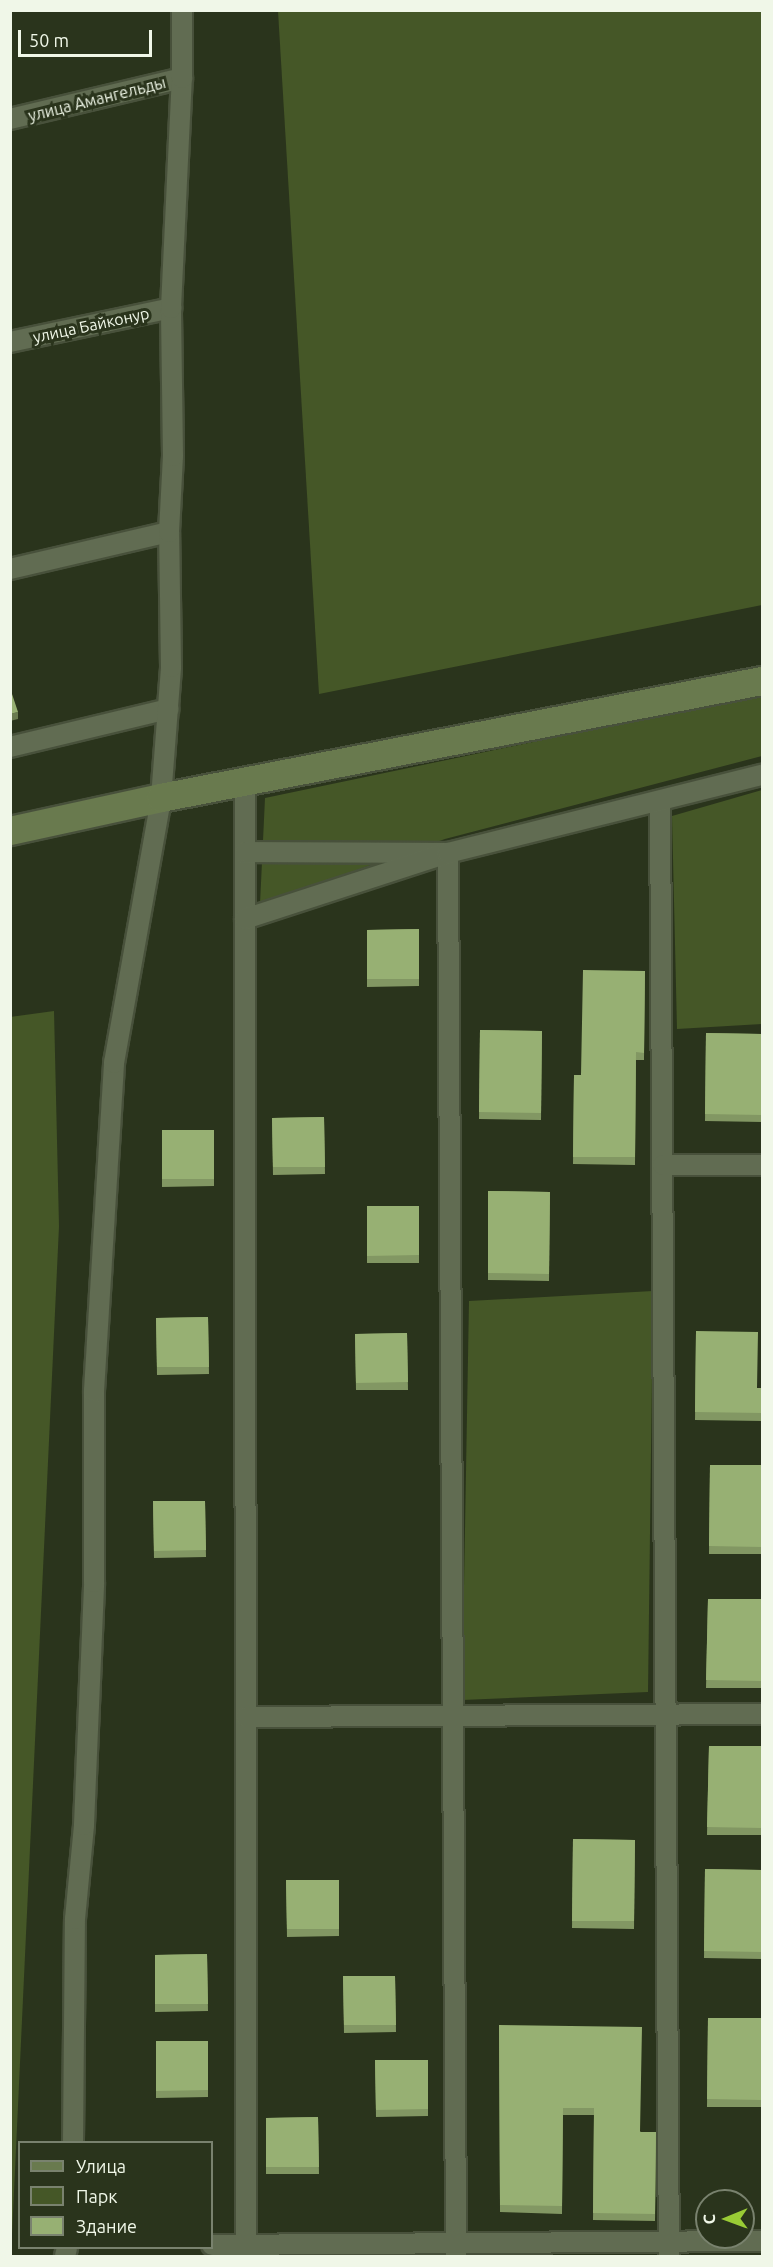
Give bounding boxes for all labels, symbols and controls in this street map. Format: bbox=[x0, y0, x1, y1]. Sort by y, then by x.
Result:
scale bar bbox=[21, 18, 154, 56]
text: 50 m bbox=[29, 30, 69, 50]
street label: улица Амангельды bbox=[26, 73, 168, 125]
street label: улица Байконур bbox=[31, 303, 151, 347]
legend bbox=[18, 2141, 213, 2249]
text: Улица bbox=[76, 2156, 126, 2176]
text: Парк bbox=[76, 2186, 117, 2206]
north arrow bbox=[695, 2189, 755, 2249]
text: С bbox=[700, 2214, 718, 2225]
text: Здание bbox=[76, 2216, 137, 2236]

